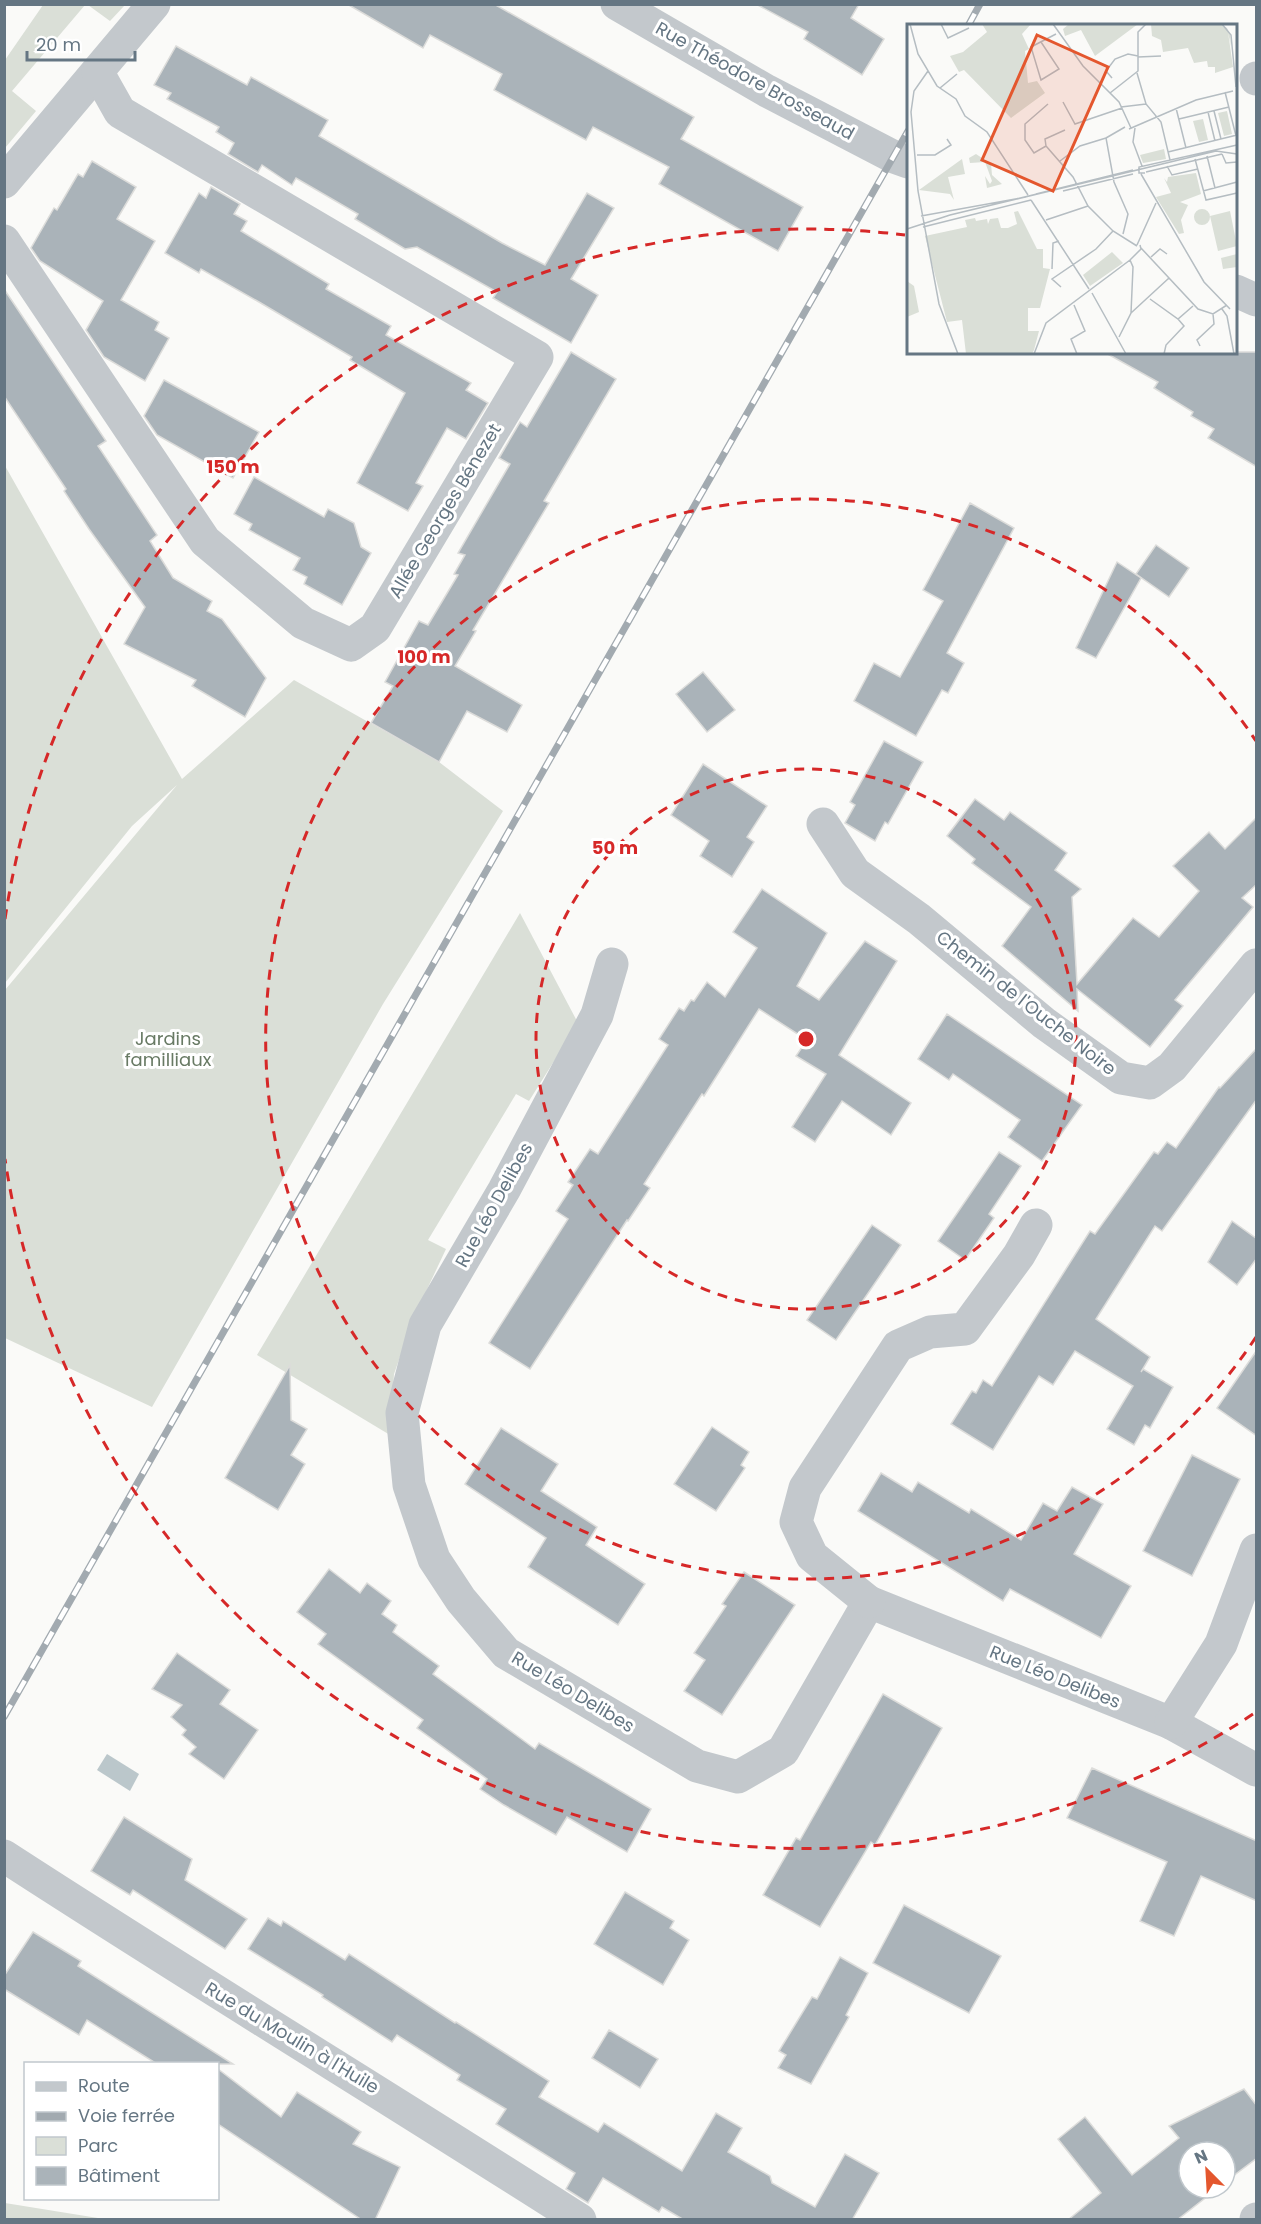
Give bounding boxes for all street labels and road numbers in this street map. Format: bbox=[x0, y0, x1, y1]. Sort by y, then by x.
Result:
street label: Rue Théodore Brosseaud bbox=[651, 15, 859, 146]
street label: Allée Georges Bénezet bbox=[382, 419, 507, 603]
street label: Chemin de l'Ouche Noire bbox=[931, 924, 1121, 1081]
street label: Rue Léo Delibes bbox=[449, 1138, 538, 1272]
street label: Rue Léo Delibes bbox=[986, 1639, 1124, 1714]
street label: Rue Léo Delibes bbox=[507, 1645, 639, 1738]
street label: Rue du Moulin à l'Huile bbox=[201, 1976, 384, 2100]

